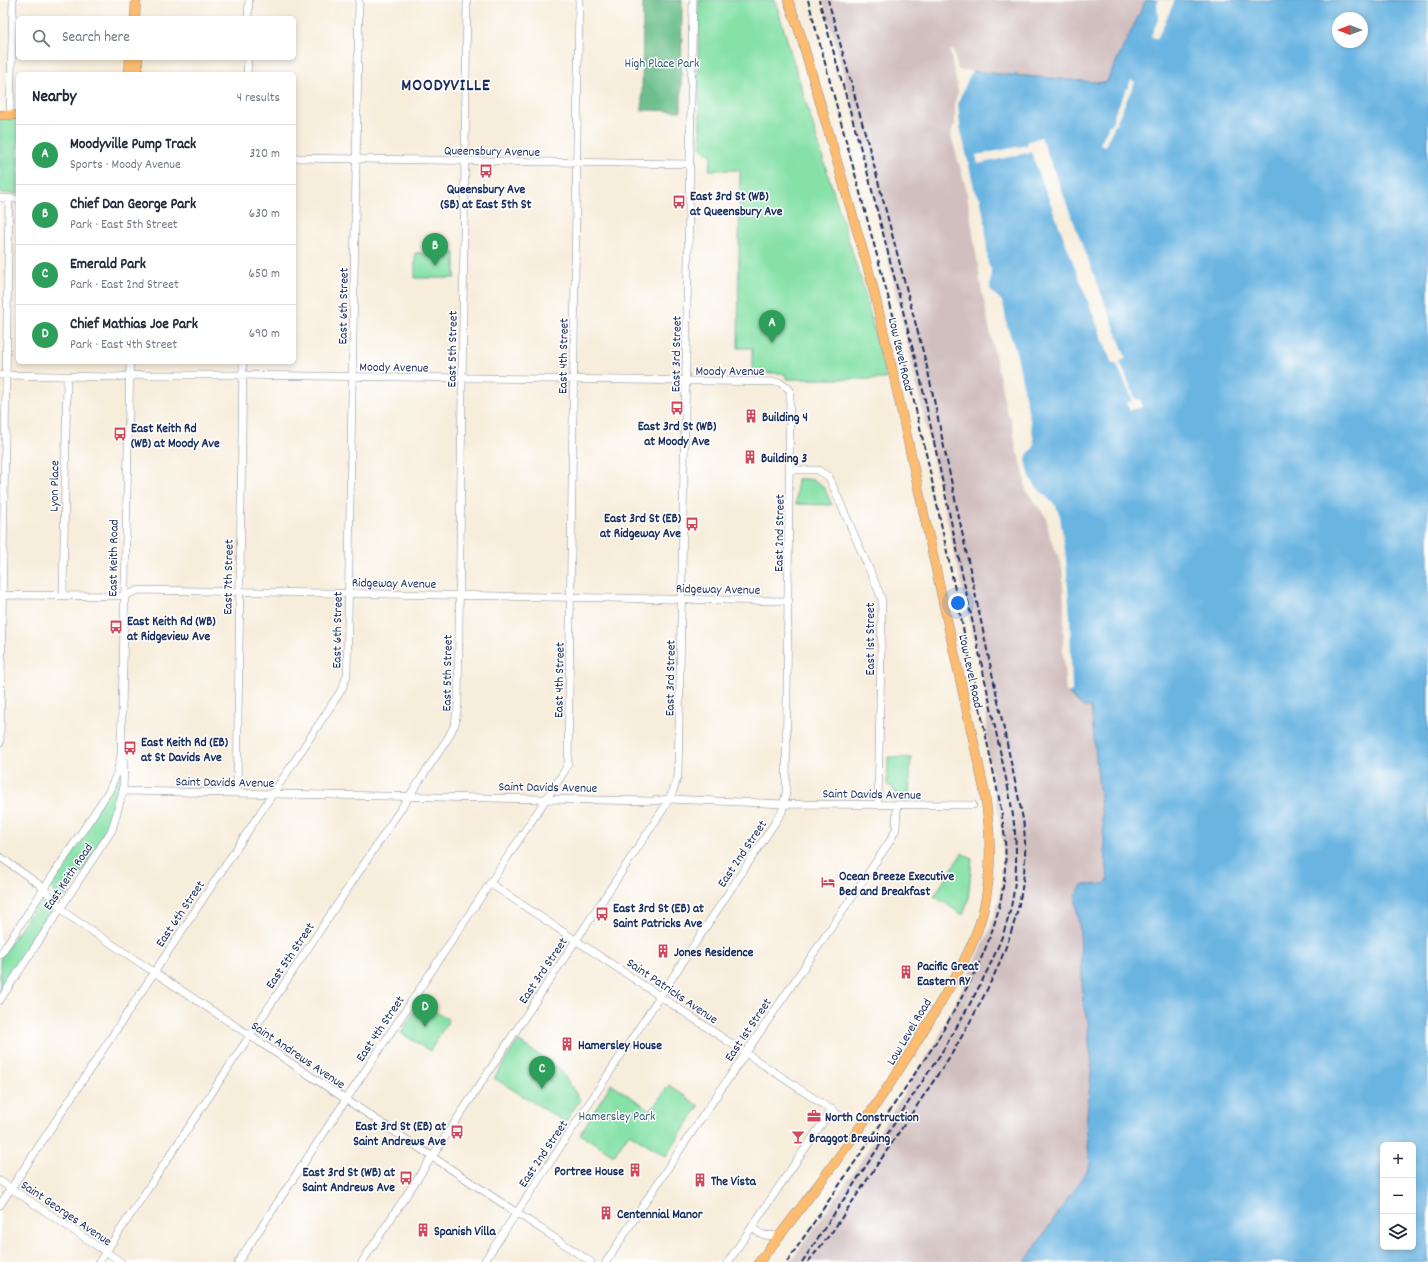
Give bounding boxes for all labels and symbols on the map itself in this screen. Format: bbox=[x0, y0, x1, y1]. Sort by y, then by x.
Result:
north arrow bbox=[1332, 12, 1368, 48]
park label: High Place Park bbox=[625, 55, 699, 74]
district label: MOODYVILLE bbox=[401, 75, 491, 99]
street label: Queensbury Avenue bbox=[444, 142, 540, 163]
bus stop icon: Queensbury Ave (SB) at East 5th St bbox=[478, 163, 494, 179]
place label: Queensbury Ave (SB) at East 5th St bbox=[441, 181, 532, 215]
place label: East 3rd St (WB) at Queensbury Ave bbox=[690, 188, 783, 222]
bus stop icon: East 3rd St (WB) at Queensbury Ave bbox=[671, 194, 687, 210]
pin: B bbox=[422, 233, 448, 266]
street label: East 6th Street bbox=[334, 267, 355, 345]
street label: East 5th Street bbox=[443, 310, 464, 388]
pin: A bbox=[759, 310, 785, 343]
street label: East 3rd Street bbox=[667, 315, 688, 392]
street label: Low Level Road bbox=[882, 316, 917, 393]
street label: East 4th Street bbox=[554, 318, 575, 394]
street label: Moody Avenue bbox=[359, 358, 429, 379]
street label: Moody Avenue bbox=[695, 363, 765, 382]
bus stop icon: East 3rd St (WB) at Moody Ave bbox=[669, 400, 685, 416]
building icon: Building 4 bbox=[743, 408, 759, 424]
place label: Building 4 bbox=[762, 409, 808, 428]
place label: East 3rd St (WB) at Moody Ave bbox=[638, 418, 717, 452]
place label: East Keith Rd (WB) at Moody Ave bbox=[131, 420, 220, 454]
bus stop icon: East Keith Rd (WB) at Moody Ave bbox=[112, 426, 128, 442]
building icon: Building 3 bbox=[742, 449, 758, 465]
place label: Building 3 bbox=[761, 450, 807, 469]
street label: Lyon Place bbox=[46, 460, 65, 512]
street label: East 2nd Street bbox=[770, 494, 791, 572]
place label: East 3rd St (EB) at Ridgeway Ave bbox=[600, 510, 682, 544]
bus stop icon: East 3rd St (EB) at Ridgeway Ave bbox=[684, 516, 700, 532]
street label: East Keith Road bbox=[104, 519, 125, 597]
street label: East 7th Street bbox=[219, 539, 240, 615]
street label: Ridgeway Avenue bbox=[352, 574, 437, 595]
street label: Ridgeway Avenue bbox=[676, 580, 761, 601]
street label: East 6th Street bbox=[328, 591, 349, 669]
your location bbox=[948, 593, 968, 613]
street label: East 1st Street bbox=[862, 602, 881, 675]
place label: East Keith Rd (WB) at Ridgeview Ave bbox=[127, 613, 216, 647]
bus stop icon: East Keith Rd (WB) at Ridgeview Ave bbox=[108, 619, 124, 635]
street label: Low Level Road bbox=[952, 633, 987, 710]
street label: East 5th Street bbox=[438, 634, 459, 712]
street label: East 3rd Street bbox=[661, 639, 682, 716]
street label: East 4th Street bbox=[550, 642, 571, 718]
place label: East Keith Rd (EB) at St Davids Ave bbox=[141, 734, 229, 768]
bus stop icon: East Keith Rd (EB) at St Davids Ave bbox=[122, 740, 138, 756]
street label: Saint Davids Avenue bbox=[175, 773, 275, 794]
street label: Saint Davids Avenue bbox=[498, 778, 598, 799]
street label: Saint Davids Avenue bbox=[822, 785, 922, 806]
street label: East 2nd Street bbox=[713, 817, 773, 892]
street label: East Keith Road bbox=[40, 840, 99, 915]
place label: Ocean Breeze Executive Bed and Breakfast bbox=[839, 868, 954, 902]
hotel icon: Ocean Breeze Executive Bed and Breakfast bbox=[820, 874, 836, 890]
street label: East 6th Street bbox=[152, 877, 211, 952]
place label: East 3rd St (EB) at Saint Patricks Ave bbox=[613, 900, 704, 934]
bus stop icon: East 3rd St (EB) at Saint Patricks Ave bbox=[594, 906, 610, 922]
street label: East 5th Street bbox=[262, 919, 320, 993]
street label: East 3rd Street bbox=[515, 934, 573, 1008]
building icon: Jones Residence bbox=[655, 943, 671, 959]
place label: Jones Residence bbox=[674, 944, 754, 963]
street label: Saint Patricks Avenue bbox=[622, 954, 721, 1030]
place label: Pacific Great Eastern RY bbox=[917, 958, 979, 992]
building icon: Pacific Great Eastern RY bbox=[898, 964, 914, 980]
street label: East 4th Street bbox=[352, 992, 410, 1066]
pin: D bbox=[412, 994, 438, 1027]
street label: East 1st Street bbox=[721, 995, 777, 1066]
street label: Low Level Road bbox=[883, 995, 938, 1069]
street label: Saint Andrews Avenue bbox=[247, 1017, 349, 1095]
building icon: Hamersley House bbox=[559, 1036, 575, 1052]
place label: Hamersley House bbox=[578, 1037, 662, 1056]
pin: C bbox=[529, 1056, 555, 1089]
park label: Hamersley Park bbox=[579, 1108, 655, 1127]
office icon: North Construction bbox=[806, 1108, 822, 1124]
place label: North Construction bbox=[825, 1109, 919, 1128]
street label: East 2nd Street bbox=[514, 1117, 574, 1192]
place label: East 3rd St (EB) at Saint Andrews Ave bbox=[353, 1118, 446, 1152]
bus stop icon: East 3rd St (EB) at Saint Andrews Ave bbox=[449, 1124, 465, 1140]
bar icon: Braggot Brewing bbox=[790, 1129, 806, 1145]
place label: Braggot Brewing bbox=[809, 1130, 890, 1149]
building icon: Portree House bbox=[627, 1162, 643, 1178]
place label: Portree House bbox=[554, 1163, 624, 1182]
place label: East 3rd St (WB) at Saint Andrews Ave bbox=[302, 1164, 395, 1198]
bus stop icon: East 3rd St (WB) at Saint Andrews Ave bbox=[398, 1170, 414, 1186]
building icon: The Vista bbox=[692, 1172, 708, 1188]
place label: The Vista bbox=[711, 1173, 757, 1192]
street label: Saint Georges Avenue bbox=[16, 1176, 115, 1252]
building icon: Centennial Manor bbox=[598, 1205, 614, 1221]
place label: Centennial Manor bbox=[617, 1206, 704, 1225]
building icon: Spanish Villa bbox=[415, 1222, 431, 1238]
place label: Spanish Villa bbox=[434, 1223, 496, 1242]

